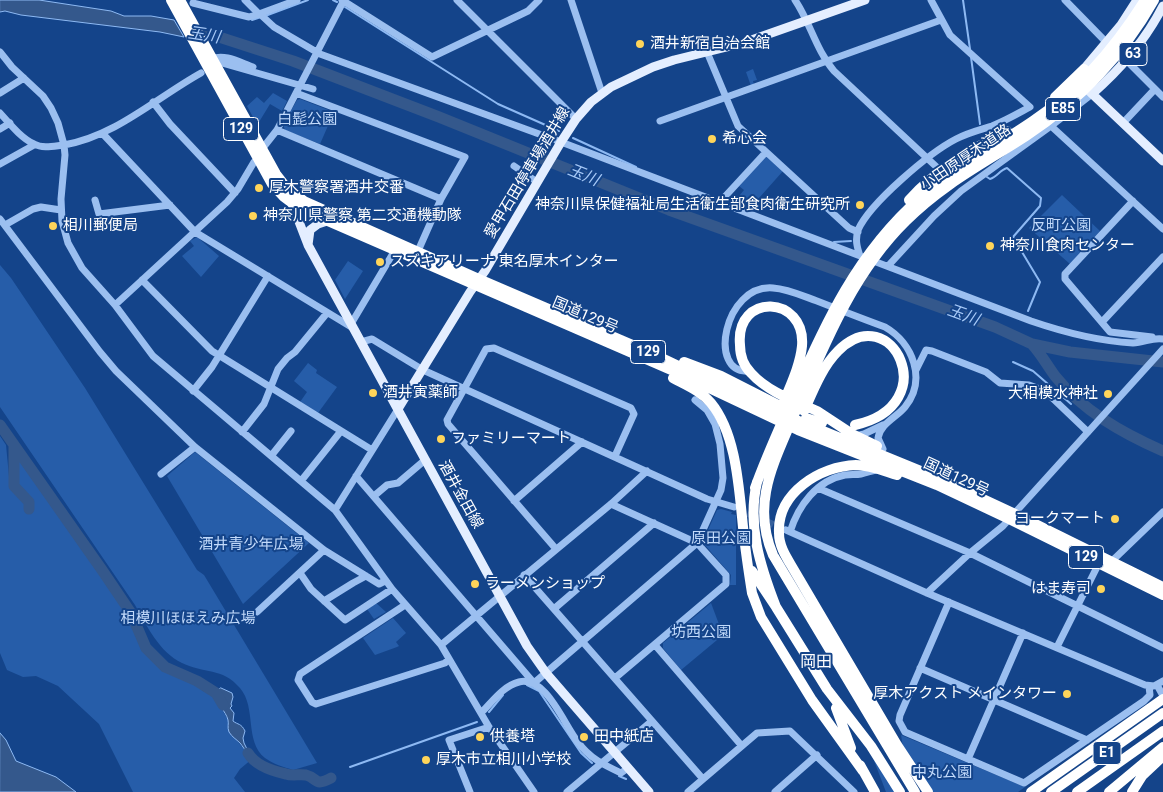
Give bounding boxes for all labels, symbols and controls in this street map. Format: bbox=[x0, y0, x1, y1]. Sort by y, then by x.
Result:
water label: 玉川 bbox=[187, 24, 221, 48]
place label: 酒井新宿自治会館 bbox=[650, 35, 770, 53]
marker: 酒井新宿自治会館 bbox=[634, 38, 646, 50]
road number: 63 bbox=[1119, 42, 1147, 66]
road number: E85 bbox=[1046, 98, 1080, 120]
street label: 愛甲石田停車場酒井線 bbox=[482, 104, 574, 242]
park label: 白髭公園 bbox=[277, 111, 337, 129]
road number: 129 bbox=[224, 118, 258, 140]
street label: 小田原厚木道路 bbox=[917, 121, 1015, 195]
place label: 希心会 bbox=[722, 130, 767, 148]
marker: 希心会 bbox=[706, 133, 718, 145]
water label: 玉川 bbox=[565, 161, 601, 191]
place label: 厚木警察署酒井交番 bbox=[269, 179, 404, 197]
marker: 厚木警察署酒井交番 bbox=[253, 182, 265, 194]
place label: 神奈川県保健福祉局生活衛生部食肉衛生研究所 bbox=[535, 196, 850, 214]
marker: 神奈川県保健福祉局生活衛生部食肉衛生研究所 bbox=[854, 199, 866, 211]
place label: 神奈川県警察 第二交通機動隊 bbox=[263, 207, 462, 225]
marker: 神奈川県警察 第二交通機動隊 bbox=[247, 210, 259, 222]
place label: 相川郵便局 bbox=[63, 217, 138, 235]
park label: 反町公園 bbox=[1031, 217, 1091, 235]
marker: 相川郵便局 bbox=[47, 220, 59, 232]
place label: 神奈川食肉センター bbox=[1000, 237, 1135, 255]
marker: 神奈川食肉センター bbox=[984, 240, 996, 252]
place label: スズキアリーナ 東名厚木インター bbox=[390, 253, 619, 271]
marker: スズキアリーナ 東名厚木インター bbox=[374, 256, 386, 268]
street label: 国道129号 bbox=[549, 294, 621, 338]
water label: 玉川 bbox=[945, 302, 981, 330]
road number: 129 bbox=[630, 341, 666, 364]
place label: 酒井寅薬師 bbox=[383, 384, 458, 402]
place label: 大相模水神社 bbox=[1008, 385, 1098, 403]
marker: 酒井寅薬師 bbox=[367, 387, 379, 399]
marker: 大相模水神社 bbox=[1102, 388, 1114, 400]
place label: ファミリーマート bbox=[451, 430, 571, 448]
marker: ファミリーマート bbox=[435, 433, 447, 445]
street label: 国道129号 bbox=[920, 455, 992, 501]
street label: 酒井金田線 bbox=[434, 458, 486, 532]
place label: ヨークマート bbox=[1015, 510, 1105, 528]
marker: ヨークマート bbox=[1109, 513, 1121, 525]
park label: 原田公園 bbox=[691, 530, 751, 548]
park label: 酒井青少年広場 bbox=[199, 536, 303, 554]
road number: 129 bbox=[1068, 546, 1104, 568]
place label: ラーメンショップ bbox=[485, 575, 605, 593]
marker: ラーメンショップ bbox=[469, 578, 481, 590]
place label: はま寿司 bbox=[1031, 580, 1091, 598]
marker: はま寿司 bbox=[1095, 583, 1107, 595]
park label: 相模川ほほえみ広場 bbox=[121, 610, 255, 628]
park label: 坊西公園 bbox=[671, 624, 731, 642]
district label: 岡田 bbox=[800, 653, 832, 673]
place label: 厚木アクスト メインタワー bbox=[873, 685, 1057, 703]
marker: 厚木アクスト メインタワー bbox=[1061, 688, 1073, 700]
place label: 供養塔 bbox=[490, 728, 535, 746]
place label: 田中紙店 bbox=[594, 728, 654, 746]
marker: 供養塔 bbox=[474, 731, 486, 743]
marker: 田中紙店 bbox=[578, 731, 590, 743]
road number: E1 bbox=[1093, 741, 1121, 764]
place label: 厚木市立相川小学校 bbox=[436, 751, 571, 769]
marker: 厚木市立相川小学校 bbox=[420, 754, 432, 766]
park label: 中丸公園 bbox=[912, 764, 972, 782]

